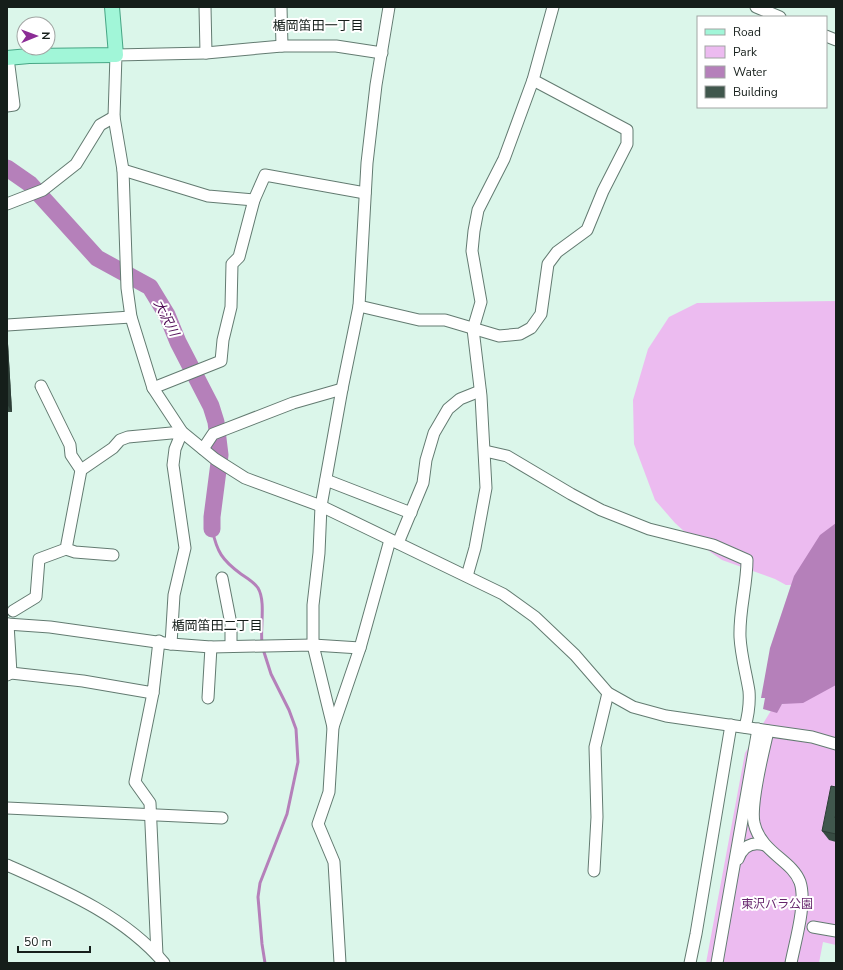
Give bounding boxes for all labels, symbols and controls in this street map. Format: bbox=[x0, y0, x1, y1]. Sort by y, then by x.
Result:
north arrow bbox=[16, 16, 56, 56]
legend bbox=[697, 16, 827, 108]
district label: 楯岡笛田一丁目 bbox=[272, 17, 364, 35]
text: Road bbox=[733, 24, 761, 40]
text: N bbox=[38, 32, 53, 40]
text: Park bbox=[733, 44, 758, 60]
text: Water bbox=[733, 64, 767, 80]
text: Building bbox=[733, 84, 778, 100]
water label: 大沢川 bbox=[149, 297, 184, 341]
district label: 楯岡笛田二丁目 bbox=[171, 617, 263, 635]
park label: 東沢バラ公園 bbox=[741, 896, 813, 912]
scale bar bbox=[18, 928, 90, 954]
text: 50 m bbox=[24, 934, 52, 950]

